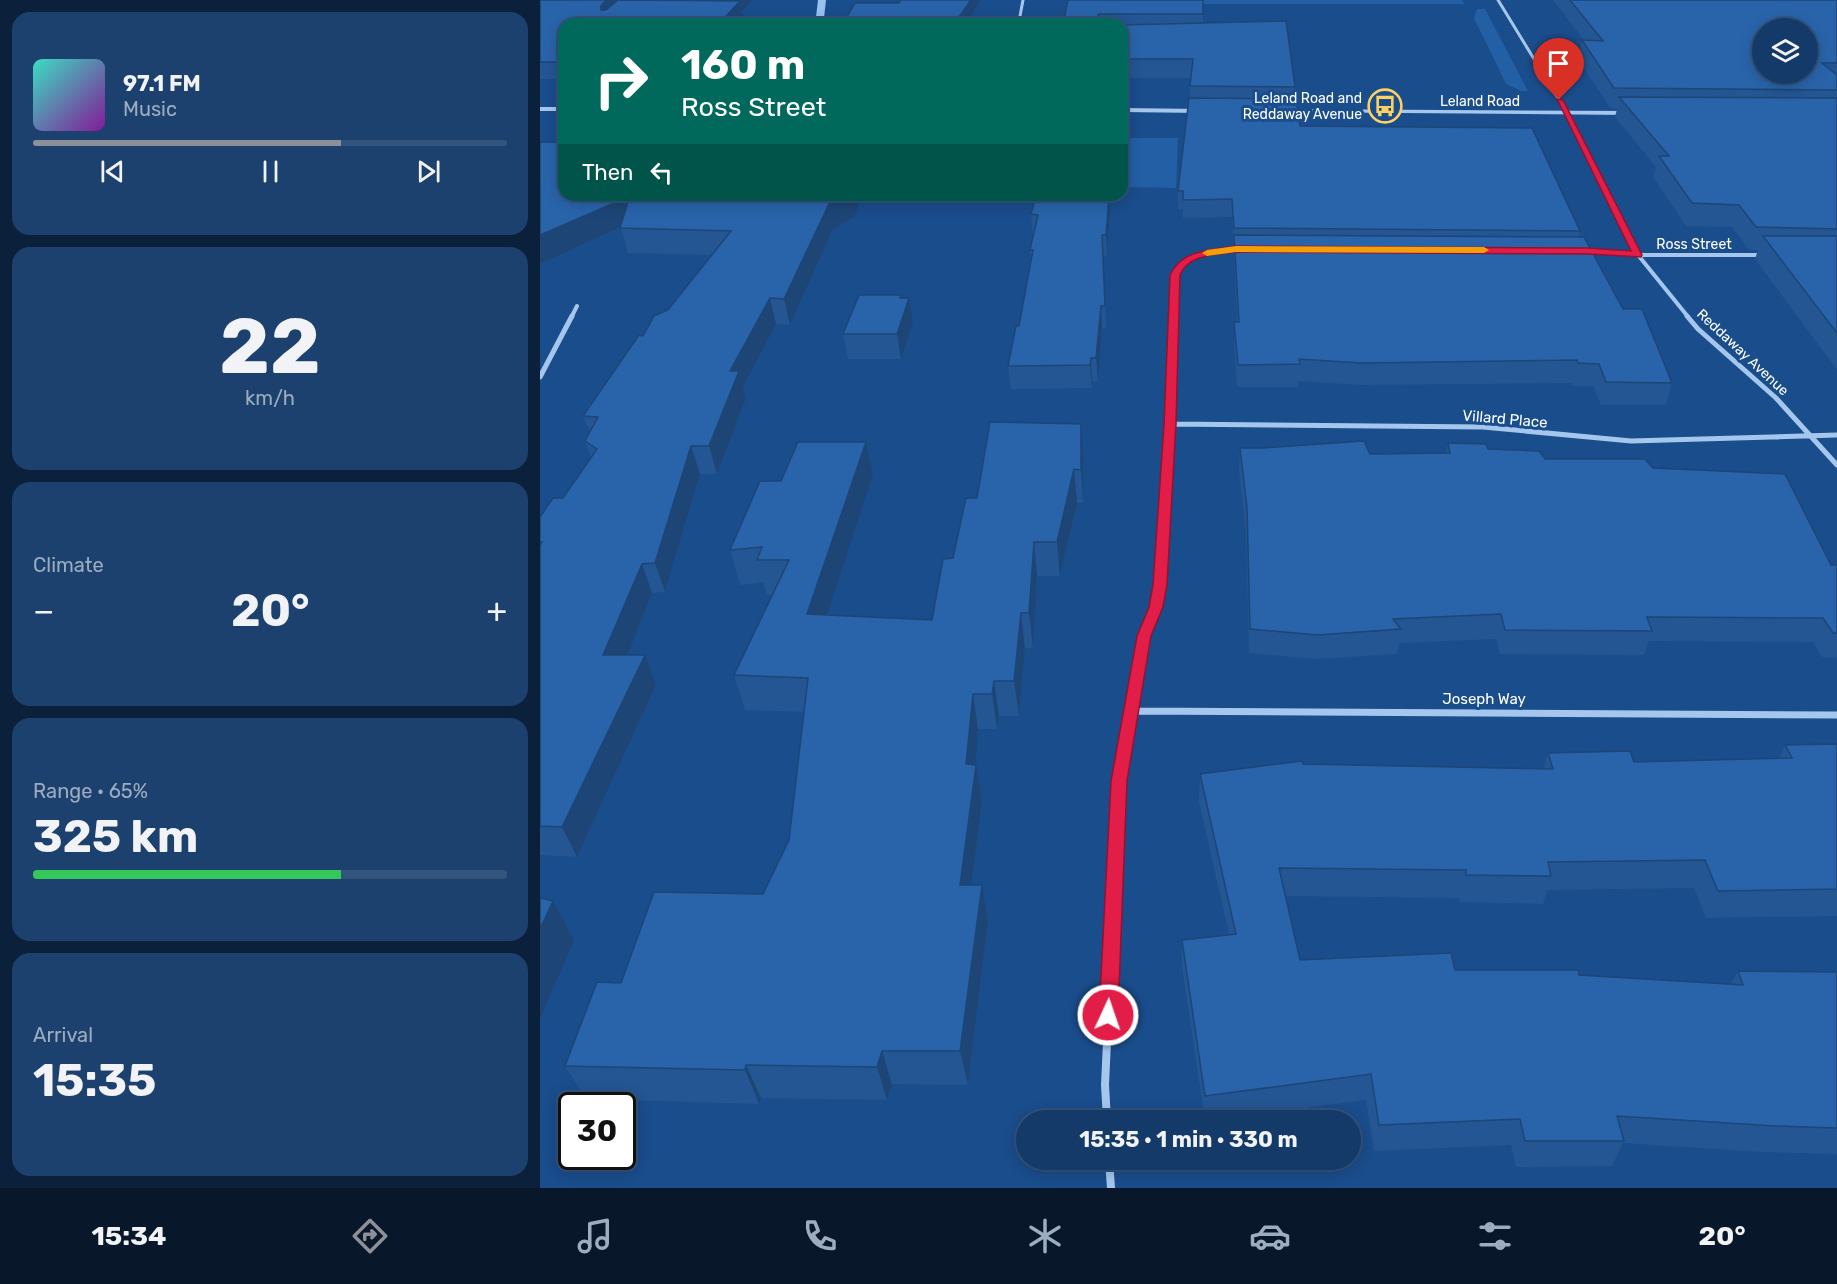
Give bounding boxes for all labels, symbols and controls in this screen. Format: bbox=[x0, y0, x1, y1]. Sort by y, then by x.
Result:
map controls bbox=[1752, 18, 1818, 84]
button: layers bbox=[1752, 18, 1818, 84]
pin bbox=[1533, 38, 1584, 100]
text: 160 m bbox=[681, 40, 805, 90]
icon: right bbox=[582, 42, 660, 120]
icon: arrive bbox=[1542, 47, 1575, 80]
text: 97.1 FM bbox=[123, 70, 201, 97]
bus stop icon: Leland Road and Reddaway Avenue bbox=[1367, 88, 1403, 124]
place label: Leland Road and Reddaway Avenue bbox=[1243, 90, 1362, 123]
text: Ross Street bbox=[681, 91, 826, 123]
street label: Leland Road bbox=[1440, 93, 1520, 110]
text: Music bbox=[123, 97, 177, 121]
icon: previous bbox=[96, 155, 129, 188]
icon: pause bbox=[254, 155, 287, 188]
icon: next bbox=[412, 155, 445, 188]
icon: left bbox=[645, 156, 678, 189]
text: Then bbox=[582, 159, 633, 186]
street label: Ross Street bbox=[1656, 236, 1732, 253]
text: 22 bbox=[219, 300, 321, 393]
street label: Reddaway Avenue bbox=[1693, 305, 1792, 399]
text: km/h bbox=[245, 386, 295, 410]
street label: Villard Place bbox=[1462, 406, 1548, 432]
text: Climate bbox=[33, 553, 104, 577]
text: 20° bbox=[231, 584, 310, 637]
text: − bbox=[33, 591, 54, 630]
text: + bbox=[486, 591, 507, 630]
street label: Joseph Way bbox=[1442, 690, 1526, 708]
text: Range · 65% bbox=[33, 779, 148, 803]
text: 325 km bbox=[33, 810, 198, 863]
position arrow bbox=[1076, 983, 1140, 1047]
text: Arrival bbox=[33, 1023, 93, 1047]
text: 15:35 bbox=[33, 1054, 156, 1107]
speed limit sign: 30 bbox=[558, 1092, 636, 1170]
text: 15:35 · 1 min · 330 m bbox=[1079, 1126, 1298, 1153]
icon: directions bbox=[349, 1215, 391, 1257]
icon: music bbox=[574, 1215, 616, 1257]
icon: phone bbox=[799, 1215, 841, 1257]
icon: climate bbox=[1024, 1215, 1066, 1257]
icon: car bbox=[1249, 1215, 1291, 1257]
icon: filters bbox=[1474, 1215, 1516, 1257]
text: 15:34 bbox=[91, 1220, 166, 1252]
text: 20° bbox=[1699, 1220, 1746, 1252]

